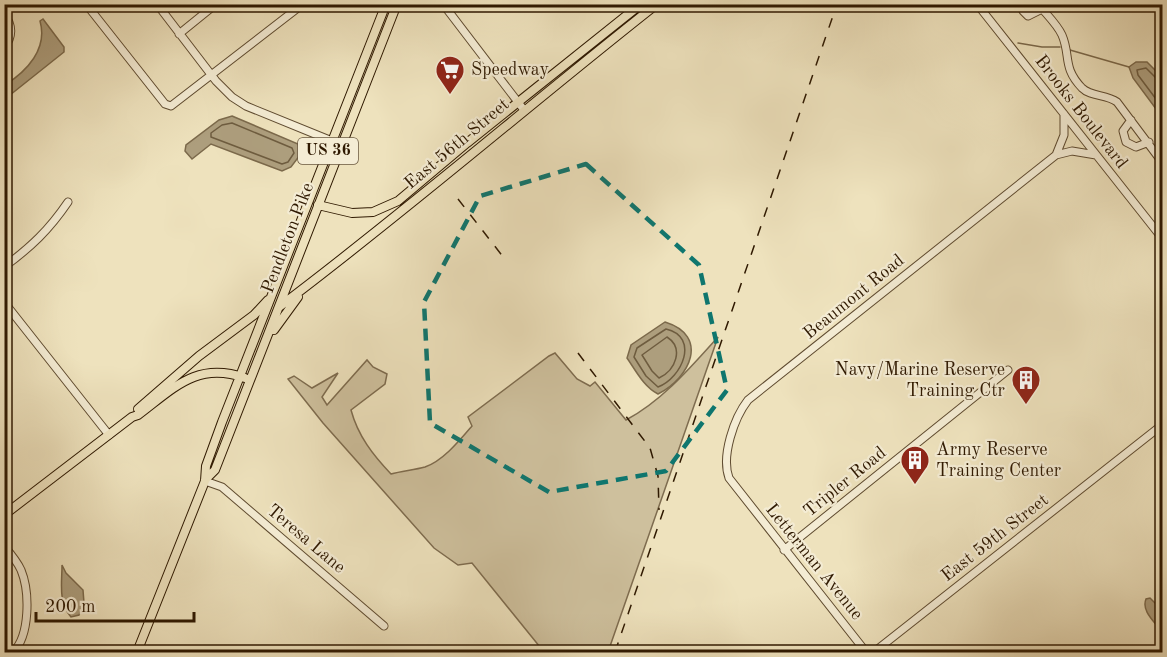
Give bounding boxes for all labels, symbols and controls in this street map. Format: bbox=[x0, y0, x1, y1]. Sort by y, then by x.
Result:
street label: Brooks Boulevard bbox=[1031, 52, 1131, 172]
supermarket icon: Speedway bbox=[434, 54, 466, 96]
place label: Speedway bbox=[471, 61, 549, 79]
street label: East 56th Street bbox=[401, 95, 513, 193]
road number: US 36 bbox=[298, 138, 358, 164]
street label: Pendleton Pike bbox=[259, 180, 317, 296]
street label: Beaumont Road bbox=[800, 251, 908, 343]
place label: Navy/Marine Reserve Training Ctr bbox=[835, 361, 1006, 400]
building icon: Navy/Marine Reserve Training Ctr bbox=[1010, 364, 1042, 406]
place label: Army Reserve Training Center bbox=[936, 441, 1062, 480]
street label: Tripler Road bbox=[800, 444, 890, 520]
building icon: Army Reserve Training Center bbox=[899, 444, 931, 486]
street label: East 59th Street bbox=[938, 491, 1052, 585]
street label: Letterman Avenue bbox=[762, 500, 866, 624]
street label: Teresa Lane bbox=[263, 501, 349, 577]
scale bar bbox=[36, 585, 194, 623]
text: 200 m bbox=[45, 598, 96, 616]

